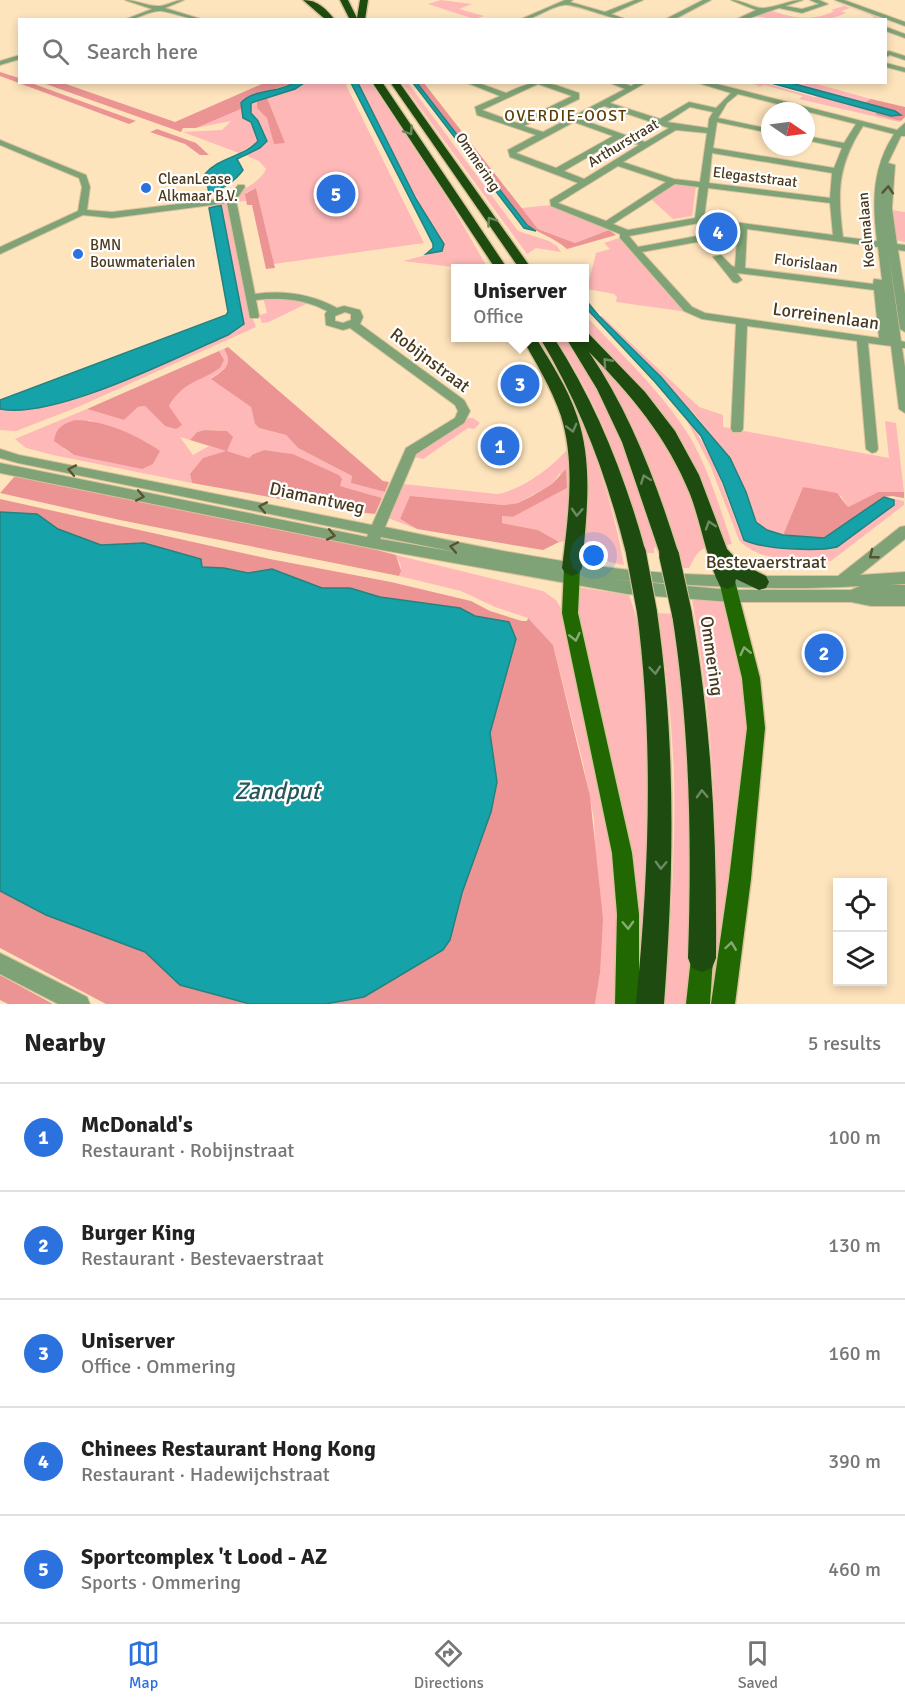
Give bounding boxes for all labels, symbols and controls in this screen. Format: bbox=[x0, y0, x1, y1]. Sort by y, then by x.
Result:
search box bbox=[18, 18, 887, 84]
icon: search bbox=[39, 35, 72, 68]
text: Search here bbox=[87, 38, 198, 65]
north arrow bbox=[761, 102, 815, 156]
district label: OVERDIE-OOST bbox=[504, 106, 628, 126]
street label: Arthurstraat bbox=[584, 115, 662, 171]
one-way arrow bbox=[402, 125, 413, 136]
street label: Ommering bbox=[452, 129, 504, 195]
street label: Elegaststraat bbox=[712, 163, 798, 191]
place label: CleanLease Alkmaar B.V. bbox=[158, 170, 238, 205]
pin: 5 bbox=[316, 172, 356, 216]
marker: CleanLease Alkmaar B.V. bbox=[139, 181, 153, 195]
one-way arrow bbox=[881, 185, 894, 194]
street label: Koelmalaan bbox=[854, 191, 878, 269]
pin: 4 bbox=[698, 210, 738, 254]
one-way arrow bbox=[487, 216, 498, 227]
place label: BMN Bouwmaterialen bbox=[90, 236, 195, 271]
marker: BMN Bouwmaterialen bbox=[71, 247, 85, 261]
street label: Florislaan bbox=[773, 250, 839, 276]
popup bbox=[451, 264, 589, 342]
text: Uniserver bbox=[473, 277, 567, 304]
street label: Lorreinenlaan bbox=[771, 298, 881, 334]
text: Office bbox=[473, 304, 523, 329]
street label: Robijnstraat bbox=[386, 323, 474, 397]
one-way arrow bbox=[603, 358, 614, 369]
pin: 3 bbox=[500, 362, 540, 406]
one-way arrow bbox=[565, 422, 577, 433]
pin: 1 bbox=[480, 424, 520, 468]
one-way arrow bbox=[67, 464, 77, 477]
one-way arrow bbox=[640, 474, 653, 485]
street label: Diamantweg bbox=[267, 477, 367, 519]
one-way arrow bbox=[134, 489, 144, 502]
one-way arrow bbox=[259, 501, 269, 514]
one-way arrow bbox=[571, 507, 584, 516]
one-way arrow bbox=[704, 520, 717, 531]
one-way arrow bbox=[325, 528, 335, 541]
one-way arrow bbox=[450, 541, 460, 554]
your location bbox=[579, 541, 608, 570]
one-way arrow bbox=[869, 548, 880, 559]
street label: Bestevaerstraat bbox=[706, 551, 826, 573]
street label: Ommering bbox=[695, 615, 729, 697]
pin: 2 bbox=[804, 630, 844, 676]
one-way arrow bbox=[568, 632, 581, 642]
one-way arrow bbox=[740, 646, 753, 656]
one-way arrow bbox=[648, 665, 661, 674]
water label: Zandput bbox=[234, 776, 322, 806]
one-way arrow bbox=[695, 790, 708, 799]
one-way arrow bbox=[654, 860, 667, 869]
map controls bbox=[833, 878, 887, 986]
button: locate bbox=[833, 878, 887, 932]
one-way arrow bbox=[622, 921, 635, 930]
button: layers bbox=[833, 932, 887, 986]
one-way arrow bbox=[724, 941, 736, 951]
text: Nearby bbox=[24, 1027, 105, 1059]
text: 5 results bbox=[808, 1031, 881, 1056]
text: McDonald's bbox=[81, 1111, 193, 1138]
text: 1 bbox=[38, 1125, 49, 1150]
text: 100 m bbox=[828, 1125, 881, 1150]
text: Restaurant · Robijnstraat bbox=[81, 1138, 294, 1163]
text: Burger King bbox=[81, 1219, 195, 1246]
text: 2 bbox=[38, 1233, 49, 1258]
text: 130 m bbox=[828, 1233, 881, 1258]
text: Restaurant · Bestevaerstraat bbox=[81, 1246, 324, 1271]
text: Uniserver bbox=[81, 1327, 175, 1354]
text: 3 bbox=[38, 1341, 49, 1366]
text: 160 m bbox=[828, 1341, 881, 1366]
text: Office · Ommering bbox=[81, 1354, 236, 1379]
text: Chinees Restaurant Hong Kong bbox=[81, 1435, 376, 1462]
text: 4 bbox=[38, 1449, 49, 1474]
text: 390 m bbox=[828, 1449, 881, 1474]
text: Restaurant · Hadewijchstraat bbox=[81, 1462, 330, 1487]
text: Sportcomplex 't Lood - AZ bbox=[81, 1543, 328, 1570]
text: 5 bbox=[38, 1557, 49, 1582]
text: 460 m bbox=[828, 1557, 881, 1582]
text: Sports · Ommering bbox=[81, 1570, 241, 1595]
tab: Map bbox=[127, 1637, 160, 1693]
tab: Directions bbox=[414, 1637, 484, 1693]
tab: Saved bbox=[738, 1637, 778, 1693]

